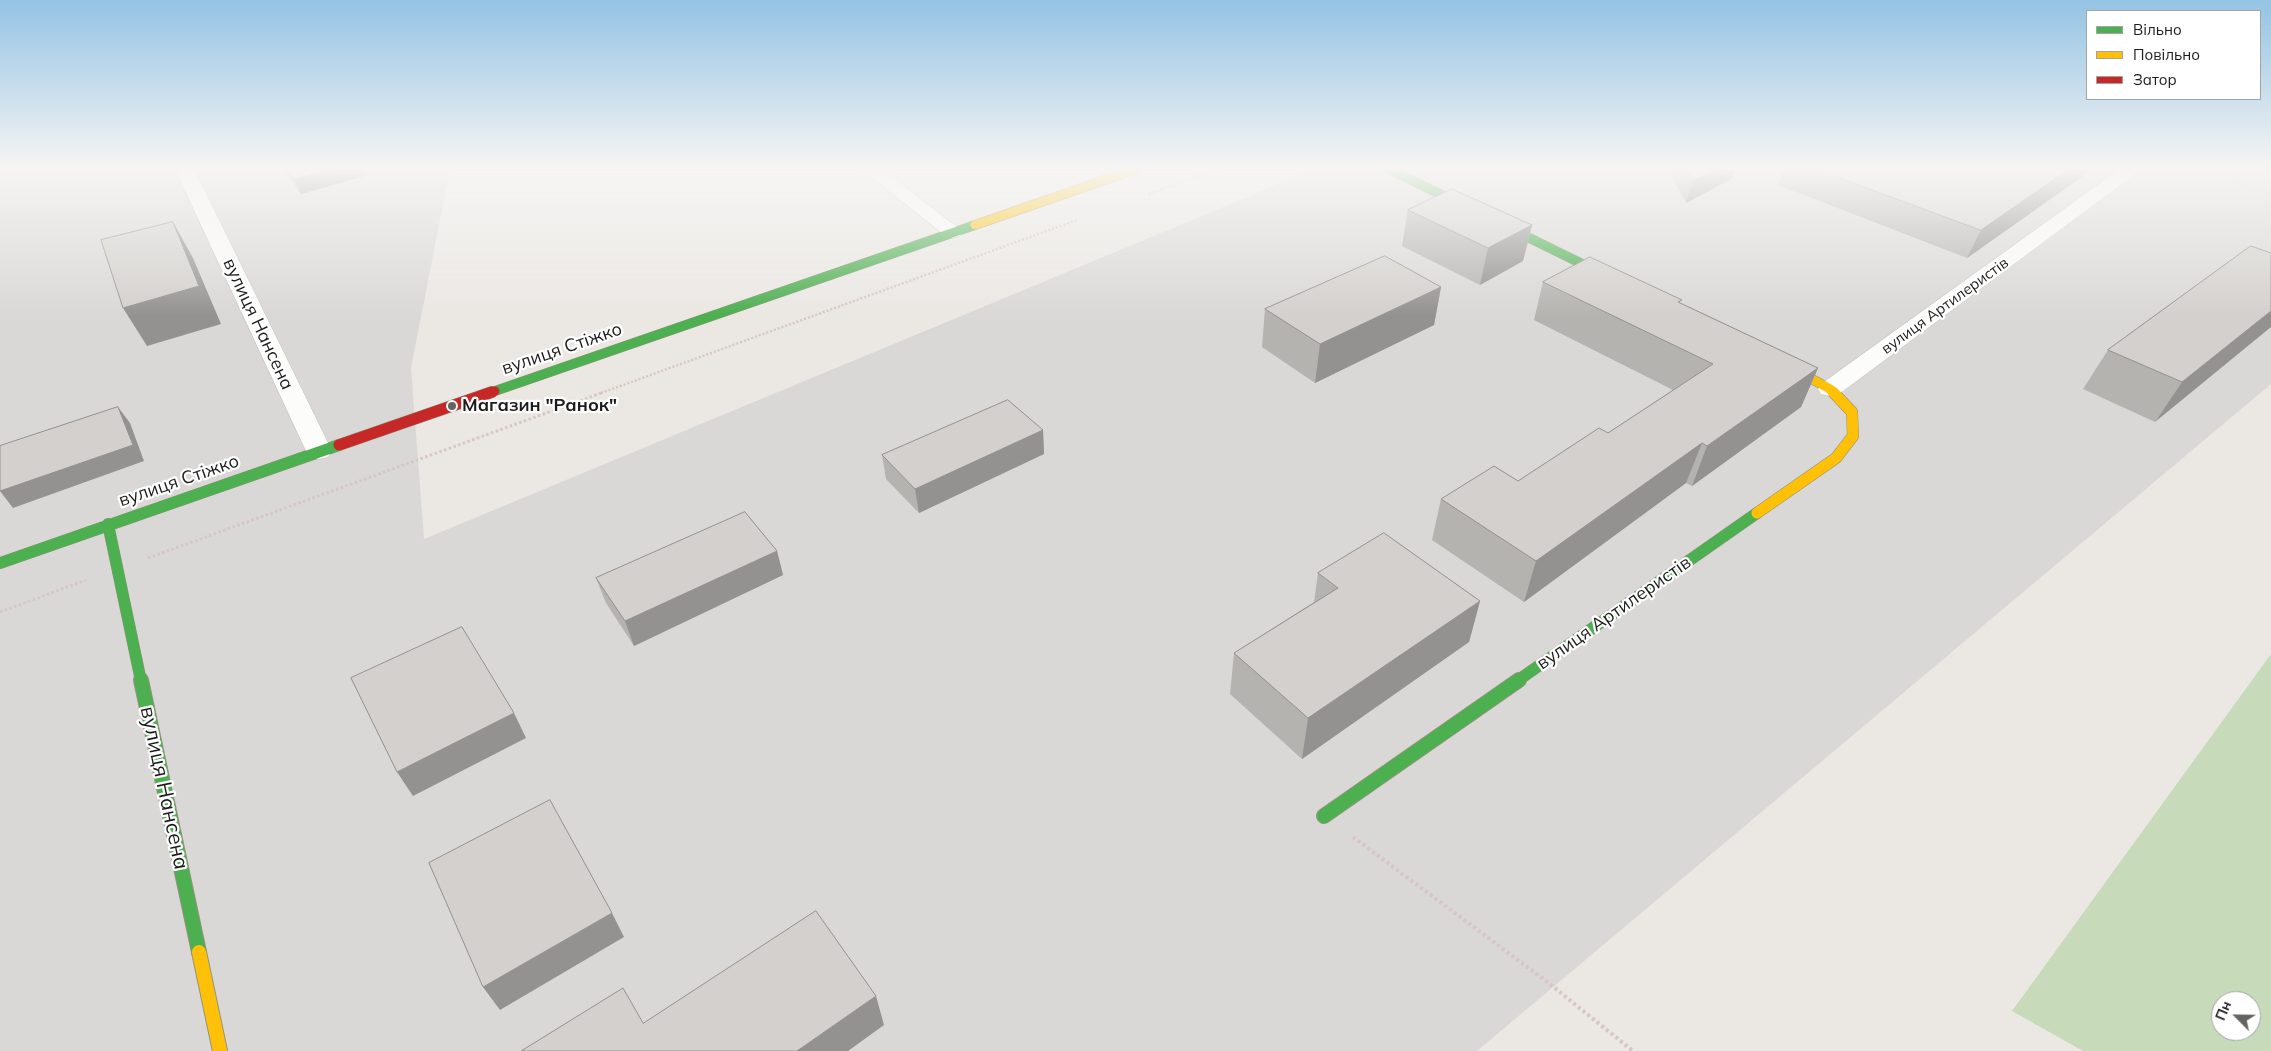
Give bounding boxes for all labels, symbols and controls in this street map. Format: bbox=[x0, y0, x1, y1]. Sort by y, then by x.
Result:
legend bbox=[2086, 10, 2261, 100]
text: Вільно bbox=[2133, 20, 2182, 39]
text: Повільно bbox=[2133, 45, 2200, 64]
text: Затор bbox=[2133, 70, 2177, 89]
street label: вулиця Артилеристів bbox=[1878, 254, 2012, 358]
street label: вулиця Нансена bbox=[218, 255, 298, 393]
street label: вулиця Стіжко bbox=[499, 318, 625, 380]
place label: Магазин "Ранок" bbox=[462, 395, 617, 417]
marker: Магазин "Ранок" bbox=[446, 400, 458, 412]
street label: вулиця Стіжко bbox=[116, 450, 242, 512]
street label: вулиця Артилеристів bbox=[1533, 552, 1695, 674]
street label: вулиця Нансена bbox=[134, 704, 194, 872]
north arrow bbox=[2211, 991, 2261, 1041]
text: Пн bbox=[2211, 998, 2235, 1023]

